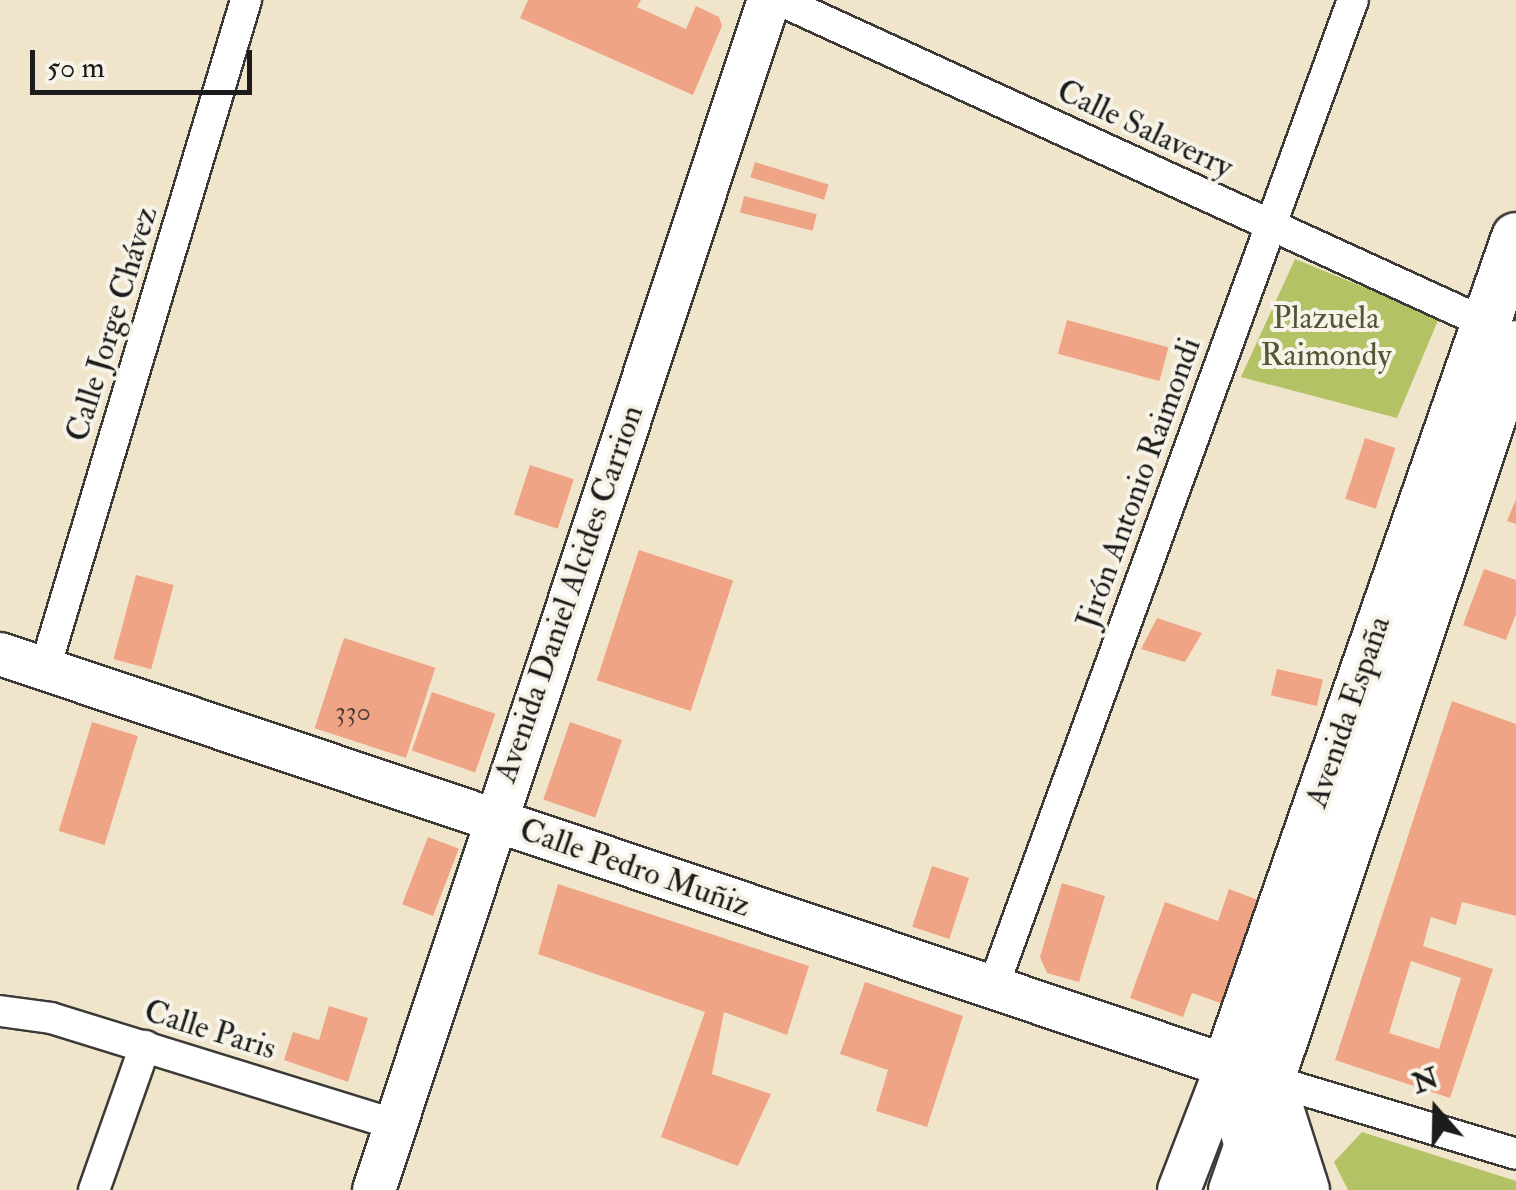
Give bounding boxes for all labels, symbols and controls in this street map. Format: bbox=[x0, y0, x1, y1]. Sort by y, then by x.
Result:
scale bar bbox=[35, 30, 258, 92]
text: 50 m bbox=[47, 49, 105, 86]
street label: Calle Salaverry bbox=[1051, 72, 1239, 186]
street label: Calle Jorge Chávez bbox=[58, 202, 166, 446]
park label: Plazuela Raimondy bbox=[1261, 300, 1391, 375]
street label: Jirón Antonio Raimondi bbox=[1069, 332, 1209, 634]
street label: Avenida Daniel Alcides Carrion bbox=[486, 400, 652, 788]
street label: Avenida España bbox=[1297, 611, 1399, 813]
house number: 330 bbox=[335, 695, 371, 729]
street label: Calle Pedro Muñiz bbox=[515, 811, 755, 925]
street label: Calle Paris bbox=[140, 992, 280, 1068]
north arrow bbox=[1386, 1060, 1486, 1160]
text: N bbox=[1408, 1061, 1443, 1102]

